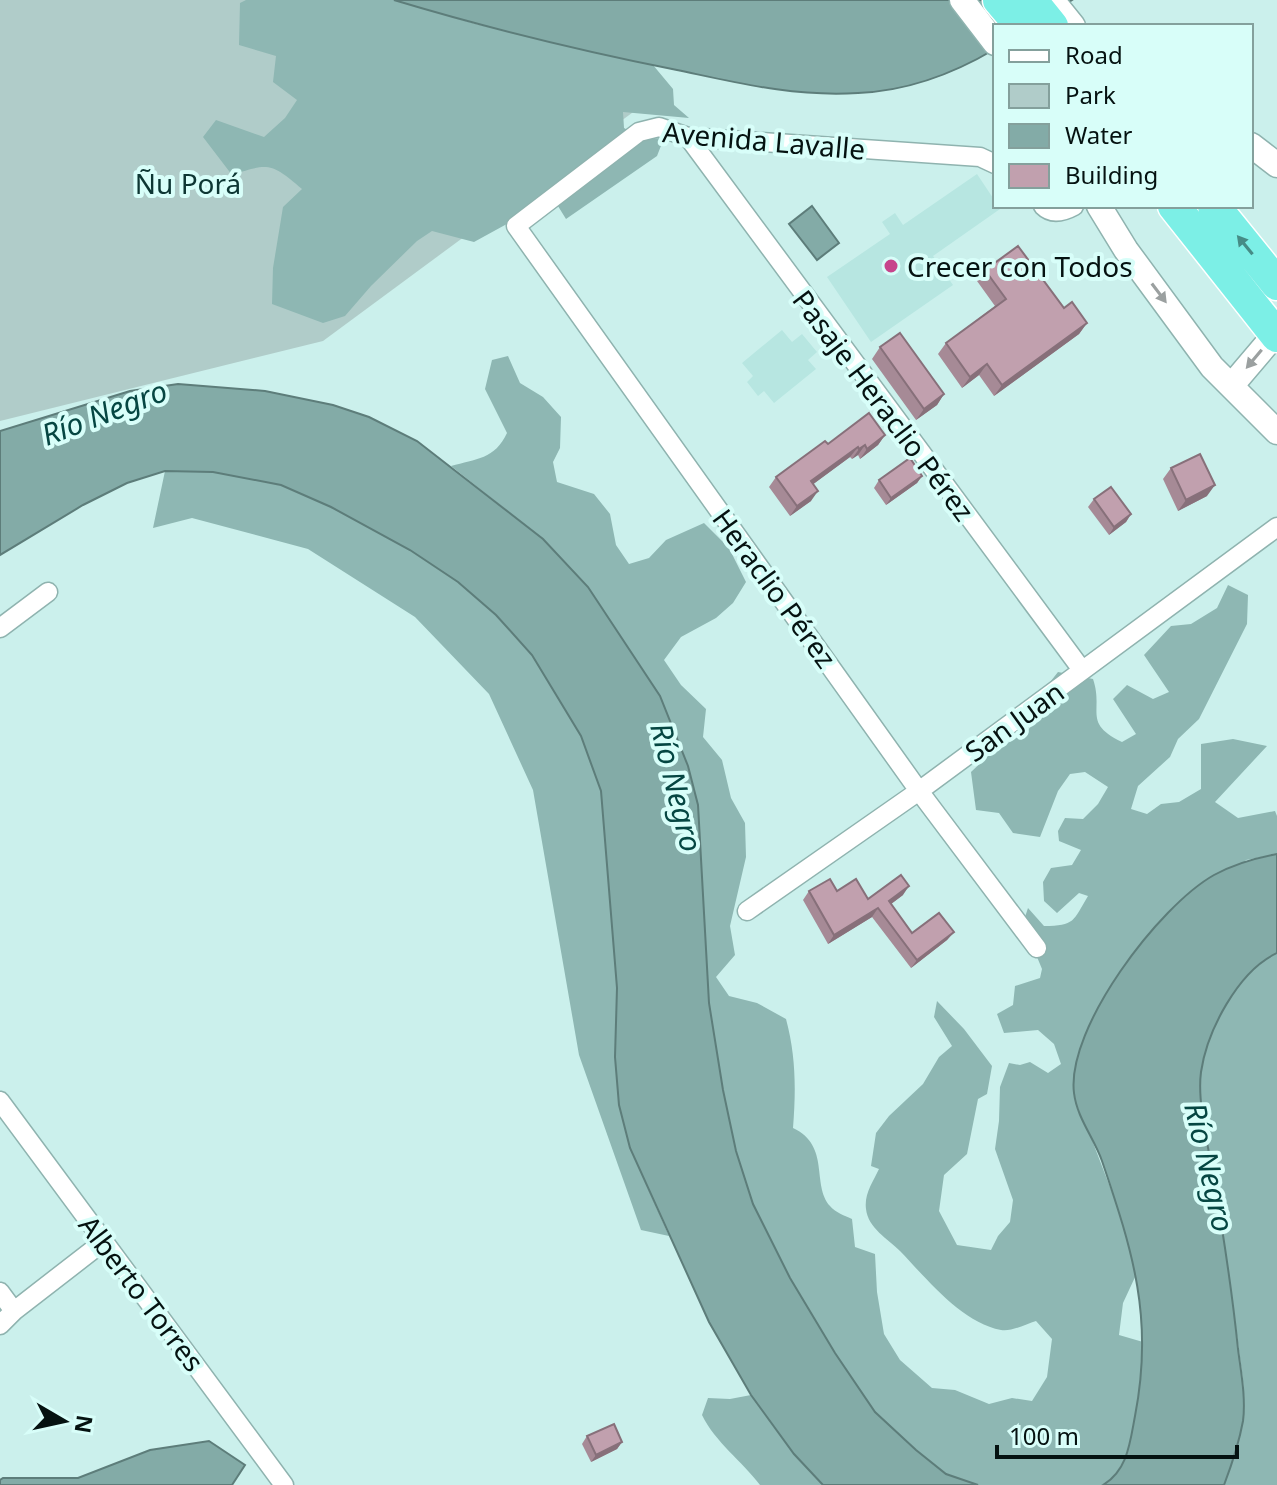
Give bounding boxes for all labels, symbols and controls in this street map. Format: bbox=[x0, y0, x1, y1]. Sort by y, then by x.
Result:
legend bbox=[993, 24, 1253, 208]
text: Road bbox=[1065, 38, 1123, 71]
text: Park bbox=[1065, 78, 1116, 111]
street label: Avenida Lavalle bbox=[661, 112, 867, 168]
text: Water bbox=[1065, 118, 1133, 151]
text: Building bbox=[1065, 158, 1158, 191]
park label: Ñu Porá bbox=[135, 164, 241, 202]
one-way arrow bbox=[1237, 235, 1254, 255]
place label: Crecer con Todos bbox=[907, 247, 1133, 285]
marker: Crecer con Todos bbox=[882, 257, 900, 275]
street label: Pasaje Heraclio Pérez bbox=[785, 282, 983, 528]
one-way arrow bbox=[1151, 283, 1167, 303]
one-way arrow bbox=[1246, 349, 1263, 369]
water label: Río Negro bbox=[35, 369, 173, 455]
street label: Heraclio Pérez bbox=[704, 501, 846, 675]
street label: San Juan bbox=[957, 672, 1071, 770]
water label: Río Negro bbox=[641, 718, 713, 856]
water label: Río Negro bbox=[1175, 1098, 1245, 1236]
street label: Alberto Torres bbox=[71, 1207, 213, 1379]
north arrow bbox=[24, 1381, 104, 1461]
scale bar bbox=[997, 1409, 1237, 1459]
text: N bbox=[69, 1413, 101, 1435]
text: 100 m bbox=[1009, 1419, 1079, 1452]

